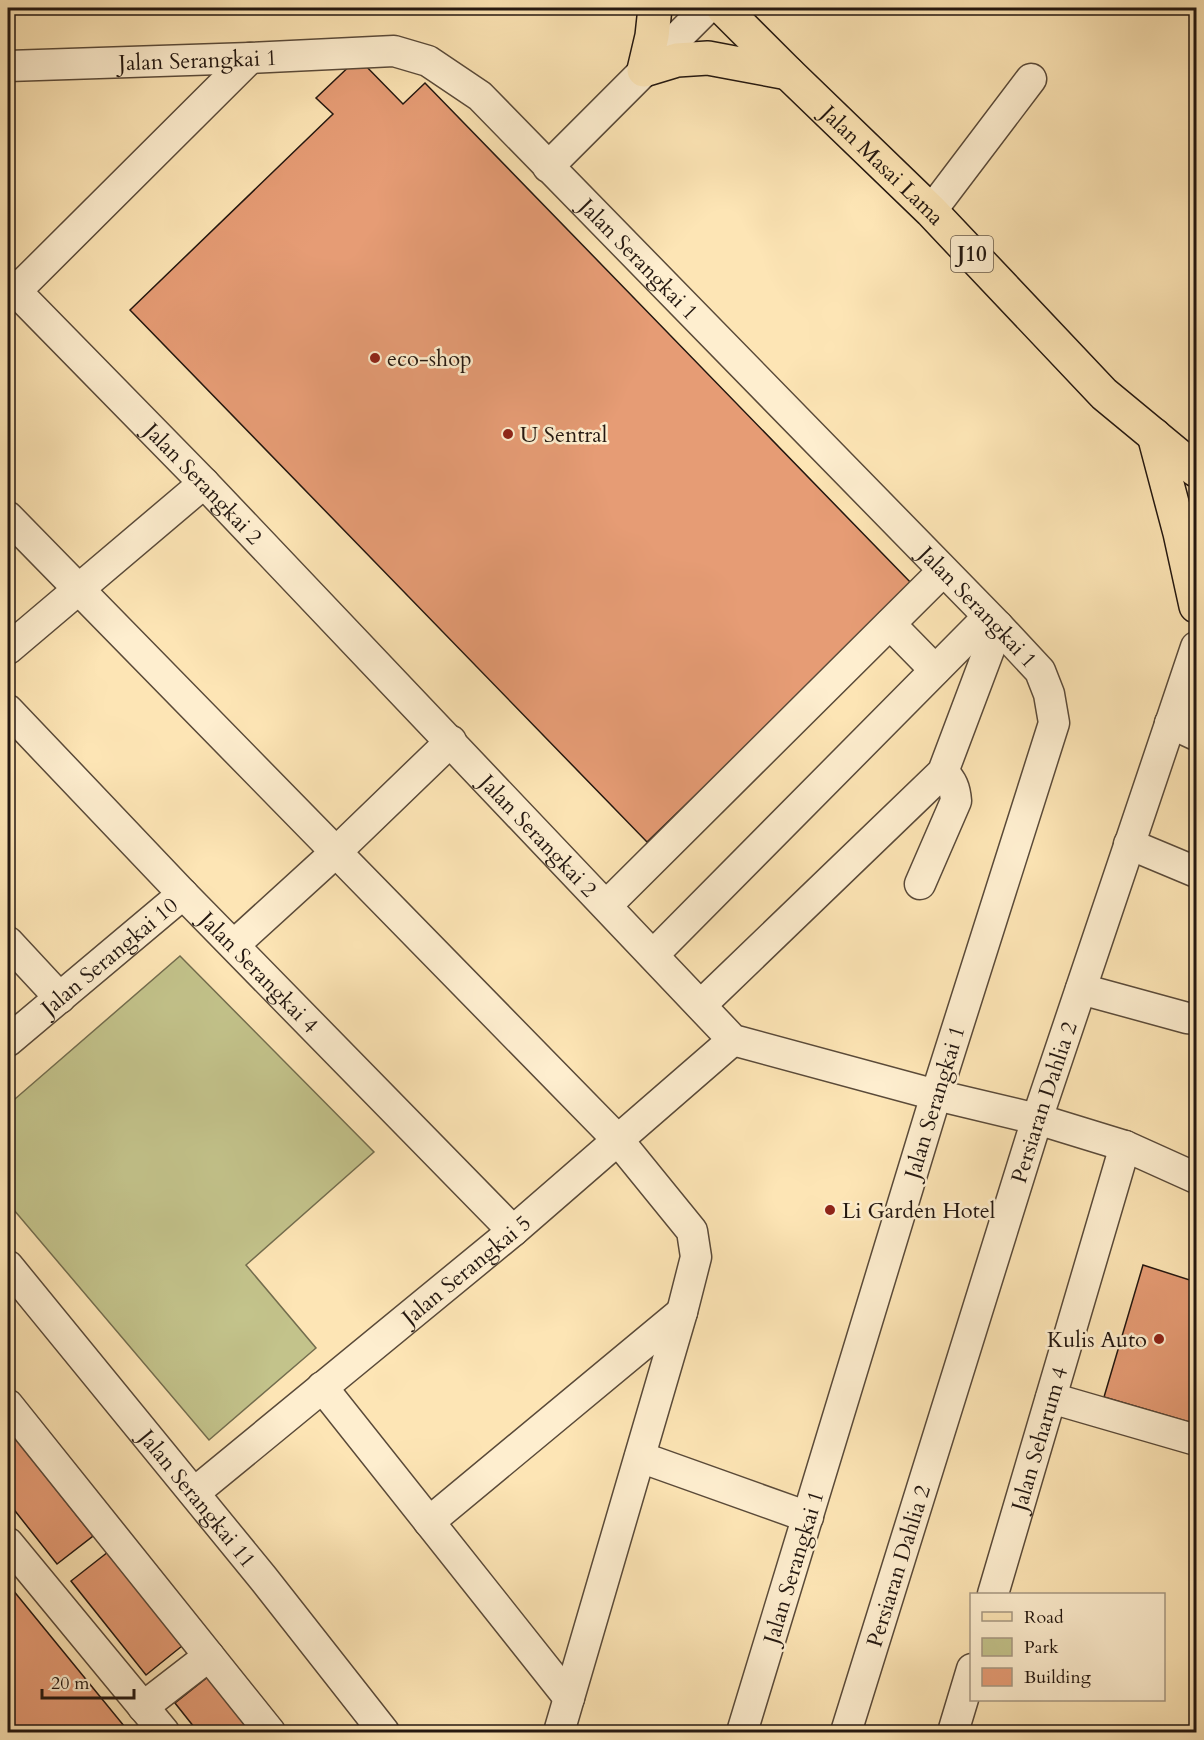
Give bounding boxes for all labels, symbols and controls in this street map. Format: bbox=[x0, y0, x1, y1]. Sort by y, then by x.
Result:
street label: Jalan Serangkai 1 bbox=[115, 43, 278, 78]
street label: Jalan Masai Lama bbox=[812, 97, 951, 232]
street label: Jalan Serangkai 1 bbox=[570, 190, 705, 327]
road number: J10 bbox=[951, 236, 993, 272]
place label: eco-shop bbox=[387, 344, 472, 374]
marker: eco-shop bbox=[368, 351, 382, 365]
street label: Jalan Serangkai 2 bbox=[135, 414, 269, 552]
place label: U Sentral bbox=[520, 420, 608, 450]
marker: U Sentral bbox=[501, 427, 515, 441]
street label: Jalan Serangkai 1 bbox=[910, 538, 1044, 675]
street label: Jalan Serangkai 2 bbox=[470, 766, 603, 904]
street label: Jalan Serangkai 10 bbox=[33, 891, 184, 1025]
street label: Jalan Serangkai 4 bbox=[190, 903, 325, 1040]
street label: Persiaran Dahlia 2 bbox=[1004, 1018, 1085, 1187]
street label: Jalan Serangkai 1 bbox=[897, 1022, 972, 1185]
place label: Li Garden Hotel bbox=[842, 1196, 996, 1226]
marker: Li Garden Hotel bbox=[823, 1203, 837, 1217]
street label: Jalan Serangkai 5 bbox=[394, 1208, 537, 1334]
place label: Kulis Auto bbox=[1047, 1325, 1147, 1355]
marker: Kulis Auto bbox=[1152, 1332, 1166, 1346]
street label: Jalan Seharum 4 bbox=[1003, 1363, 1075, 1518]
street label: Jalan Serangkai 11 bbox=[130, 1421, 262, 1574]
street label: Persiaran Dahlia 2 bbox=[859, 1481, 938, 1651]
street label: Jalan Serangkai 1 bbox=[756, 1487, 831, 1650]
legend bbox=[970, 1593, 1165, 1701]
text: Road bbox=[1024, 1605, 1064, 1630]
text: Park bbox=[1024, 1635, 1059, 1660]
scale bar bbox=[42, 1662, 134, 1700]
text: Building bbox=[1024, 1665, 1092, 1690]
text: 20 m bbox=[51, 1671, 90, 1696]

